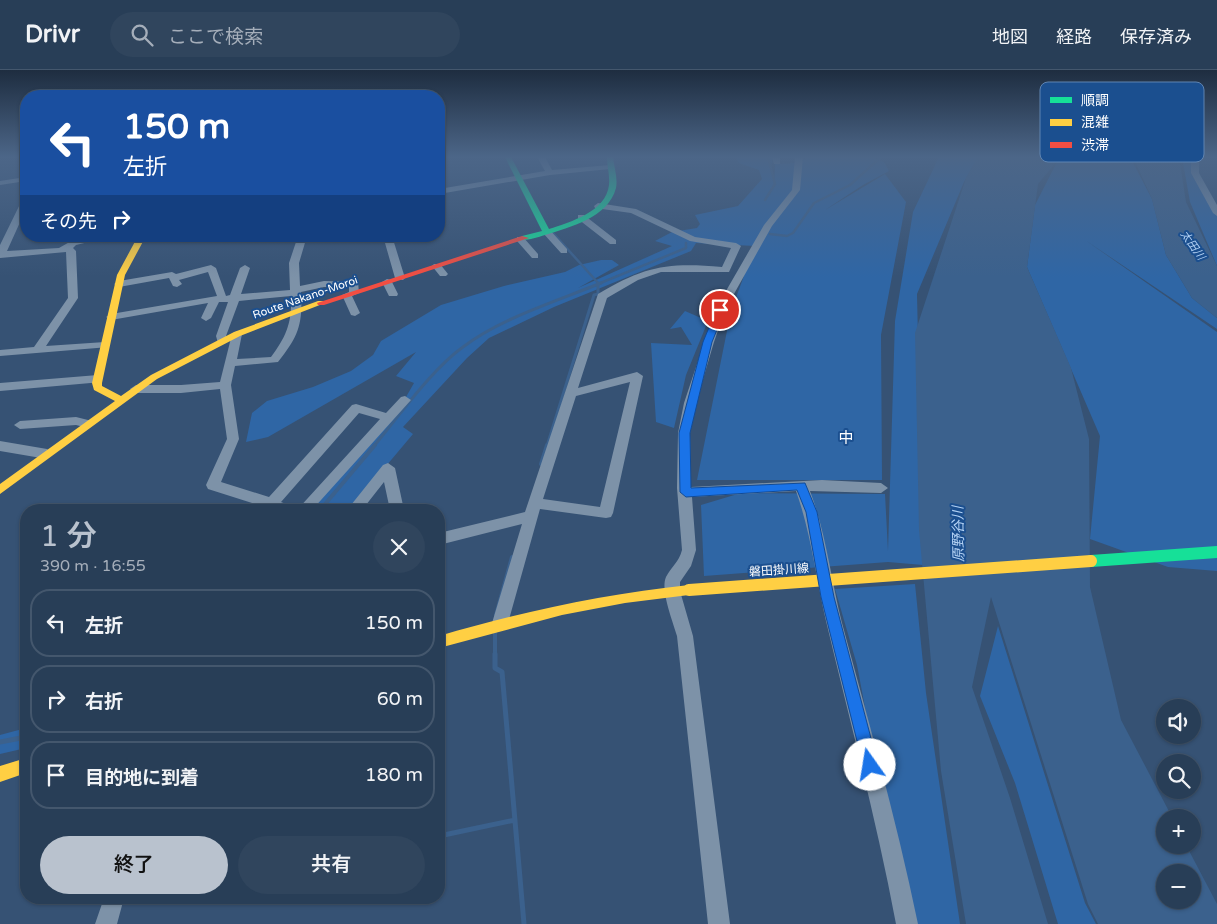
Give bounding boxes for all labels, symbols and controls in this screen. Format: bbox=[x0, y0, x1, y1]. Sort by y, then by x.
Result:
search box bbox=[110, 12, 460, 57]
text: Drivr bbox=[25, 20, 80, 49]
icon: search bbox=[128, 21, 156, 49]
text: ここで検索 bbox=[168, 26, 263, 48]
text: 地図 bbox=[992, 26, 1028, 48]
text: 経路 bbox=[1056, 26, 1092, 48]
text: 保存済み bbox=[1120, 26, 1192, 48]
legend bbox=[1040, 82, 1204, 162]
text: 順調 bbox=[1081, 92, 1109, 109]
text: 150 m bbox=[123, 106, 230, 148]
icon: left bbox=[40, 110, 105, 175]
text: 混雑 bbox=[1081, 114, 1109, 131]
text: 渋滞 bbox=[1081, 137, 1109, 154]
text: 左折 bbox=[123, 154, 167, 180]
icon: right bbox=[107, 205, 135, 233]
text: その先 bbox=[40, 211, 97, 233]
water label: 太田川 bbox=[1178, 228, 1208, 263]
street label: Route Nakano-Moroi bbox=[251, 273, 359, 322]
pin bbox=[699, 289, 741, 331]
icon: arrive bbox=[706, 296, 734, 324]
district label: 中 bbox=[838, 429, 854, 447]
water label: 原野谷川 bbox=[949, 504, 967, 562]
text: 1 分 bbox=[40, 518, 97, 555]
button: close bbox=[373, 521, 425, 573]
text: 390 m · 16:55 bbox=[40, 556, 146, 576]
street label: 磐田掛川線 bbox=[749, 561, 809, 579]
icon: left bbox=[42, 609, 70, 637]
text: 150 m bbox=[365, 612, 423, 634]
text: 左折 bbox=[85, 615, 123, 637]
icon: right bbox=[42, 685, 70, 713]
text: 60 m bbox=[377, 688, 423, 710]
text: 右折 bbox=[85, 691, 123, 713]
map controls bbox=[1156, 699, 1201, 909]
button: sound bbox=[1156, 699, 1201, 744]
position arrow bbox=[843, 738, 895, 790]
button: search bbox=[1156, 754, 1201, 799]
icon: arrive bbox=[42, 761, 70, 789]
text: 180 m bbox=[365, 764, 423, 786]
text: 目的地に到着 bbox=[85, 767, 199, 789]
button: + bbox=[1156, 809, 1201, 854]
button: 終了 bbox=[40, 836, 228, 894]
button: 共有 bbox=[238, 836, 425, 894]
button: − bbox=[1156, 864, 1201, 909]

